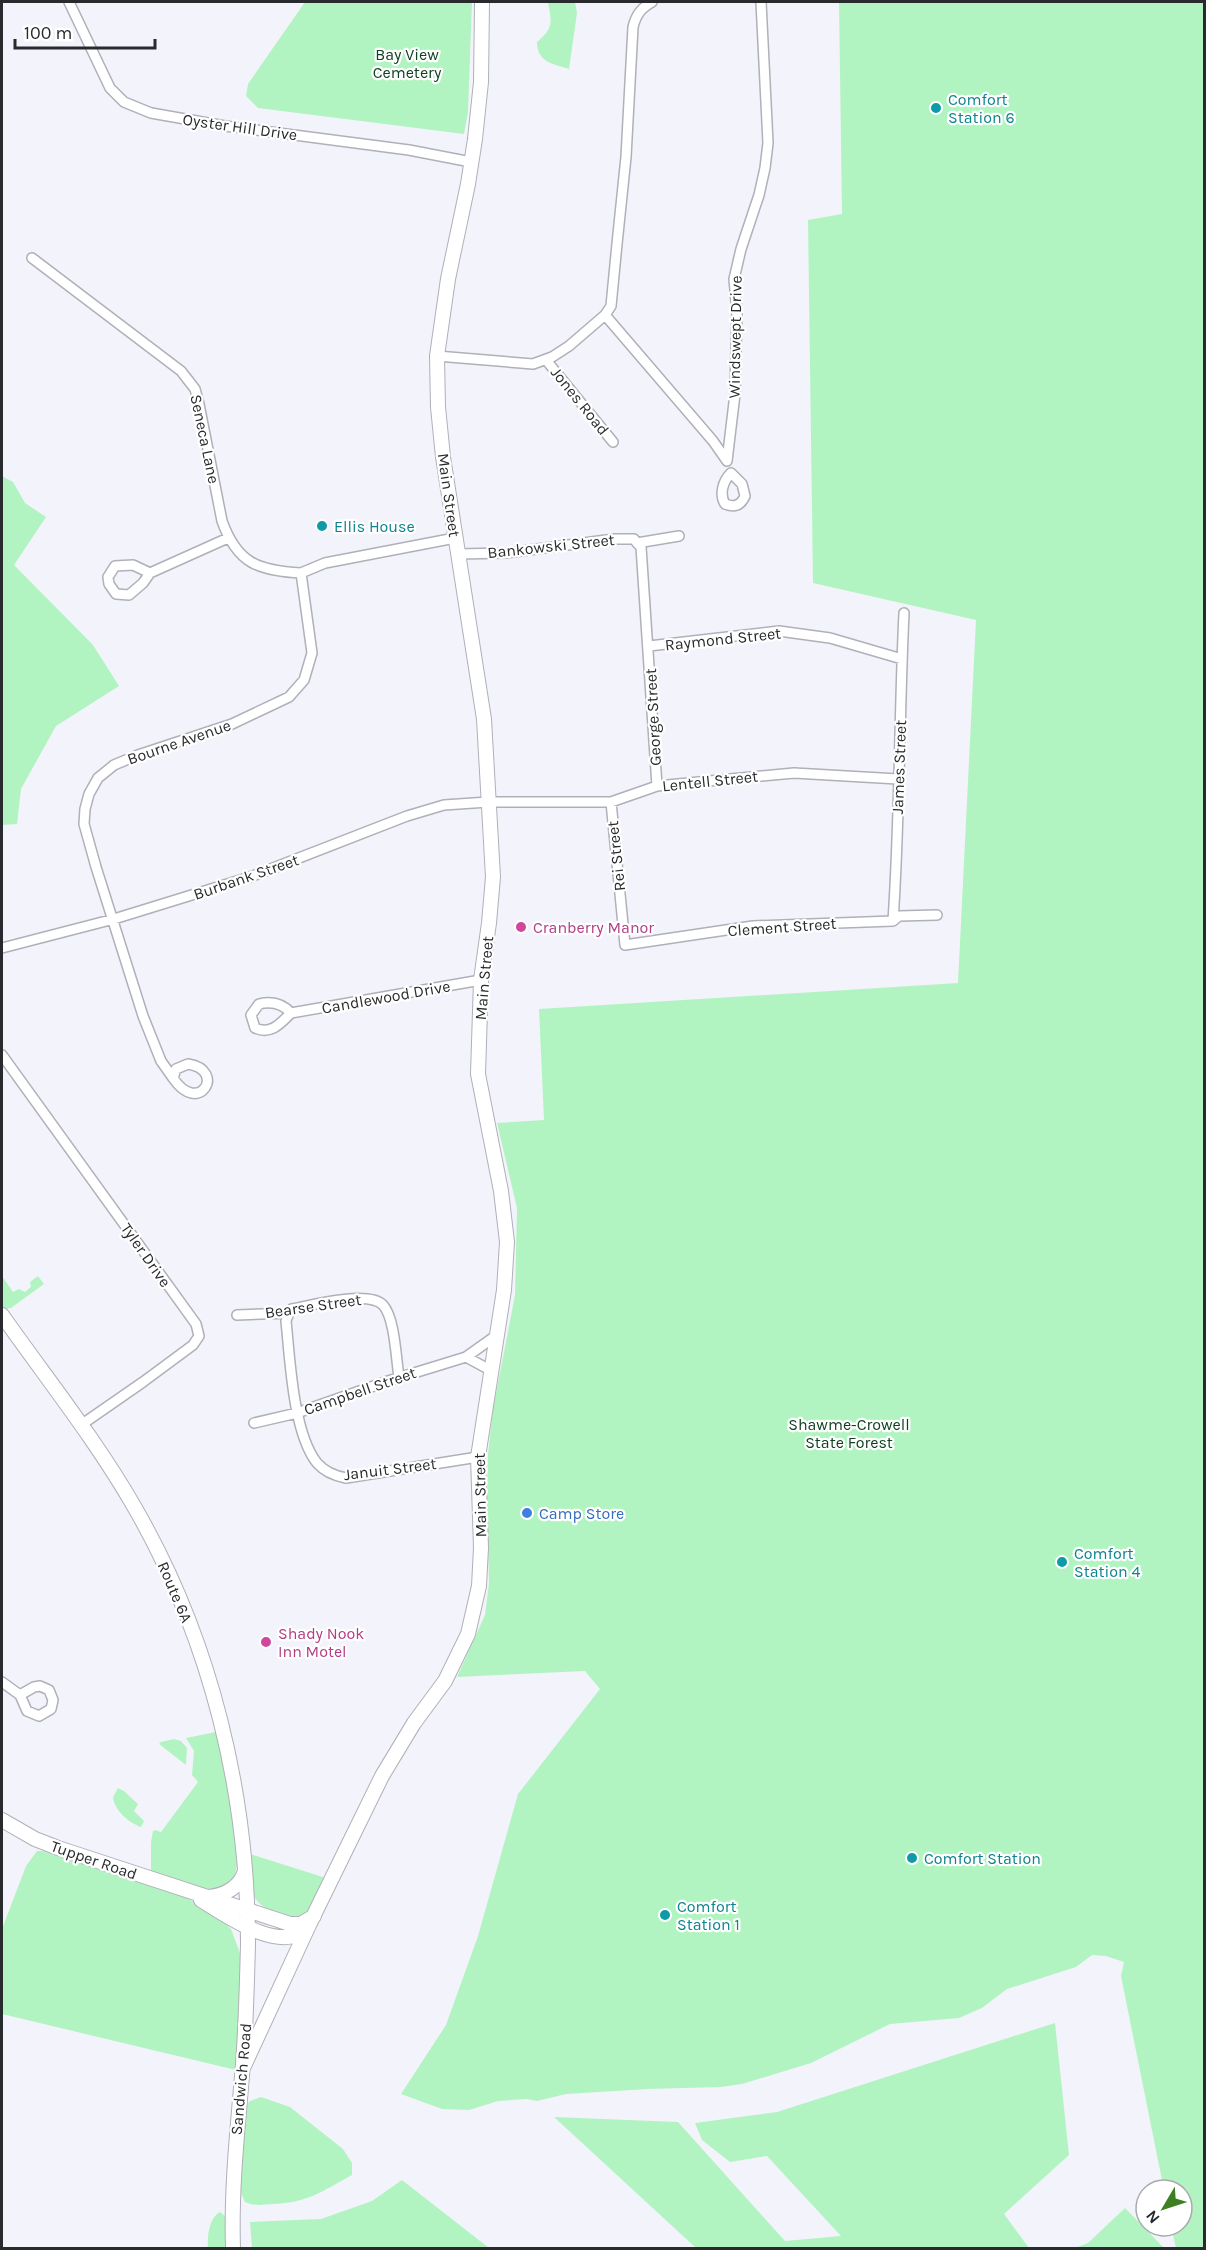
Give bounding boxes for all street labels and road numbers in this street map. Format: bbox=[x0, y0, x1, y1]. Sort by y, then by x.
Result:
street label: Oyster Hill Drive bbox=[181, 110, 299, 144]
street label: Windswept Drive bbox=[724, 275, 746, 399]
street label: Jones Road bbox=[547, 363, 613, 439]
street label: Seneca Lane bbox=[186, 393, 224, 485]
street label: Main Street bbox=[434, 452, 464, 538]
street label: Bankowski Street bbox=[487, 530, 615, 562]
street label: Raymond Street bbox=[664, 623, 782, 655]
street label: George Street bbox=[641, 668, 665, 766]
street label: Bourne Avenue bbox=[125, 715, 233, 769]
street label: James Street bbox=[888, 719, 910, 815]
street label: Lentell Street bbox=[661, 767, 759, 795]
street label: Rei Street bbox=[603, 820, 629, 892]
street label: Burbank Street bbox=[191, 850, 301, 904]
street label: Clement Street bbox=[727, 914, 837, 940]
street label: Main Street bbox=[471, 935, 497, 1021]
street label: Candlewood Drive bbox=[320, 976, 452, 1018]
street label: Tyler Drive bbox=[117, 1219, 175, 1291]
street label: Bearse Street bbox=[264, 1290, 362, 1322]
street label: Campbell Street bbox=[301, 1363, 419, 1419]
street label: Main Street bbox=[470, 1453, 490, 1537]
street label: Januit Street bbox=[343, 1454, 437, 1484]
street label: Route 6A bbox=[154, 1559, 196, 1625]
street label: Tupper Road bbox=[48, 1836, 140, 1884]
street label: Sandwich Road bbox=[227, 2022, 255, 2136]

